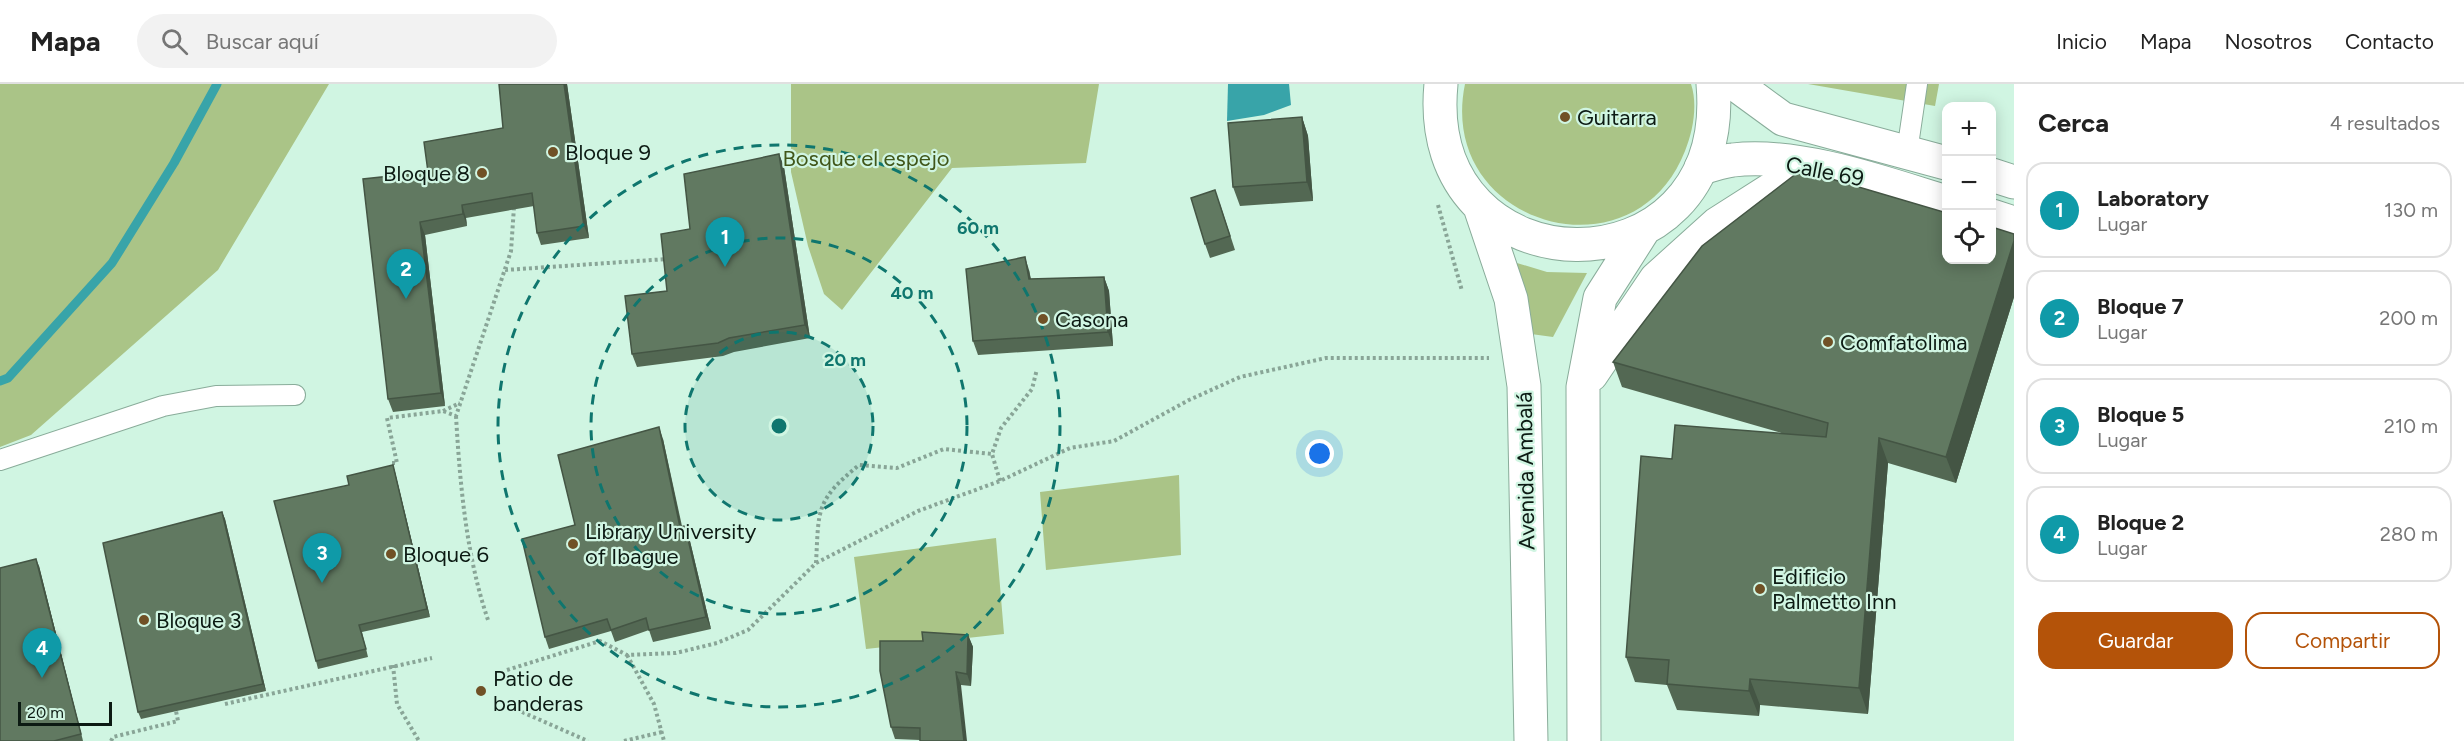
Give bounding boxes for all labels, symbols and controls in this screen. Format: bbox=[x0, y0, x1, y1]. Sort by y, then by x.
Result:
search box bbox=[137, 14, 557, 68]
text: Mapa bbox=[30, 24, 101, 58]
icon: search bbox=[158, 25, 191, 58]
text: Buscar aquí bbox=[206, 28, 319, 55]
text: Inicio bbox=[2056, 29, 2107, 54]
text: Mapa bbox=[2140, 29, 2192, 54]
text: Nosotros bbox=[2225, 29, 2312, 54]
text: Contacto bbox=[2345, 29, 2434, 54]
map controls bbox=[1942, 102, 1996, 264]
button: + bbox=[1942, 102, 1996, 156]
place label: Guitarra bbox=[1577, 104, 1657, 131]
text: Cerca bbox=[2038, 107, 2109, 139]
marker: Guitarra bbox=[1558, 110, 1572, 124]
text: 4 resultados bbox=[2330, 111, 2440, 135]
place label: Bloque 9 bbox=[565, 139, 651, 166]
marker: Bloque 9 bbox=[546, 145, 560, 159]
park label: Bosque el espejo bbox=[782, 145, 950, 172]
street label: Calle 69 bbox=[1783, 151, 1866, 192]
button: − bbox=[1942, 156, 1996, 210]
place label: Bloque 8 bbox=[383, 160, 470, 187]
marker: Bloque 8 bbox=[475, 166, 489, 180]
text: Laboratory bbox=[2097, 185, 2209, 212]
text: 1 bbox=[2055, 198, 2064, 222]
text: 130 m bbox=[2384, 198, 2438, 222]
button: locate bbox=[1942, 210, 1996, 264]
text: Lugar bbox=[2097, 212, 2147, 236]
text: 60 m bbox=[957, 217, 999, 239]
pin: 1 bbox=[706, 218, 744, 267]
pin: 2 bbox=[386, 250, 426, 299]
text: 40 m bbox=[890, 282, 934, 304]
text: Bloque 7 bbox=[2097, 293, 2184, 320]
place label: Casona bbox=[1055, 306, 1129, 333]
text: 2 bbox=[2054, 306, 2065, 330]
text: 200 m bbox=[2379, 306, 2438, 330]
marker: Casona bbox=[1036, 312, 1050, 326]
text: Lugar bbox=[2097, 320, 2147, 344]
place label: Comfatolima bbox=[1840, 329, 1968, 356]
marker: Comfatolima bbox=[1821, 335, 1835, 349]
text: 20 m bbox=[824, 349, 866, 371]
street label: Avenida Ambalá bbox=[1511, 392, 1540, 550]
text: Bloque 5 bbox=[2097, 401, 2184, 428]
text: 3 bbox=[2054, 414, 2065, 438]
text: 210 m bbox=[2384, 414, 2438, 438]
centre of rings bbox=[769, 416, 789, 436]
text: Lugar bbox=[2097, 428, 2147, 452]
your location bbox=[1305, 439, 1334, 468]
text: Bloque 2 bbox=[2097, 509, 2184, 536]
place label: Library University of Ibague bbox=[585, 518, 757, 570]
text: 4 bbox=[2053, 522, 2066, 546]
text: 280 m bbox=[2380, 522, 2438, 546]
pin: 3 bbox=[302, 534, 342, 583]
text: Lugar bbox=[2097, 536, 2147, 560]
marker: Library University of Ibague bbox=[566, 537, 580, 551]
place label: Bloque 6 bbox=[403, 541, 489, 568]
marker: Bloque 6 bbox=[384, 547, 398, 561]
place label: Edificio Palmetto Inn bbox=[1772, 563, 1897, 615]
marker: Edificio Palmetto Inn bbox=[1753, 582, 1767, 596]
place label: Bloque 3 bbox=[156, 607, 241, 634]
button: Guardar bbox=[2038, 612, 2233, 669]
button: Compartir bbox=[2245, 612, 2440, 669]
marker: Bloque 3 bbox=[137, 613, 151, 627]
pin: 4 bbox=[22, 628, 62, 678]
place label: Patio de banderas bbox=[493, 665, 583, 717]
marker: Patio de banderas bbox=[474, 684, 488, 698]
scale bar bbox=[18, 699, 112, 726]
text: 20 m bbox=[27, 703, 64, 722]

